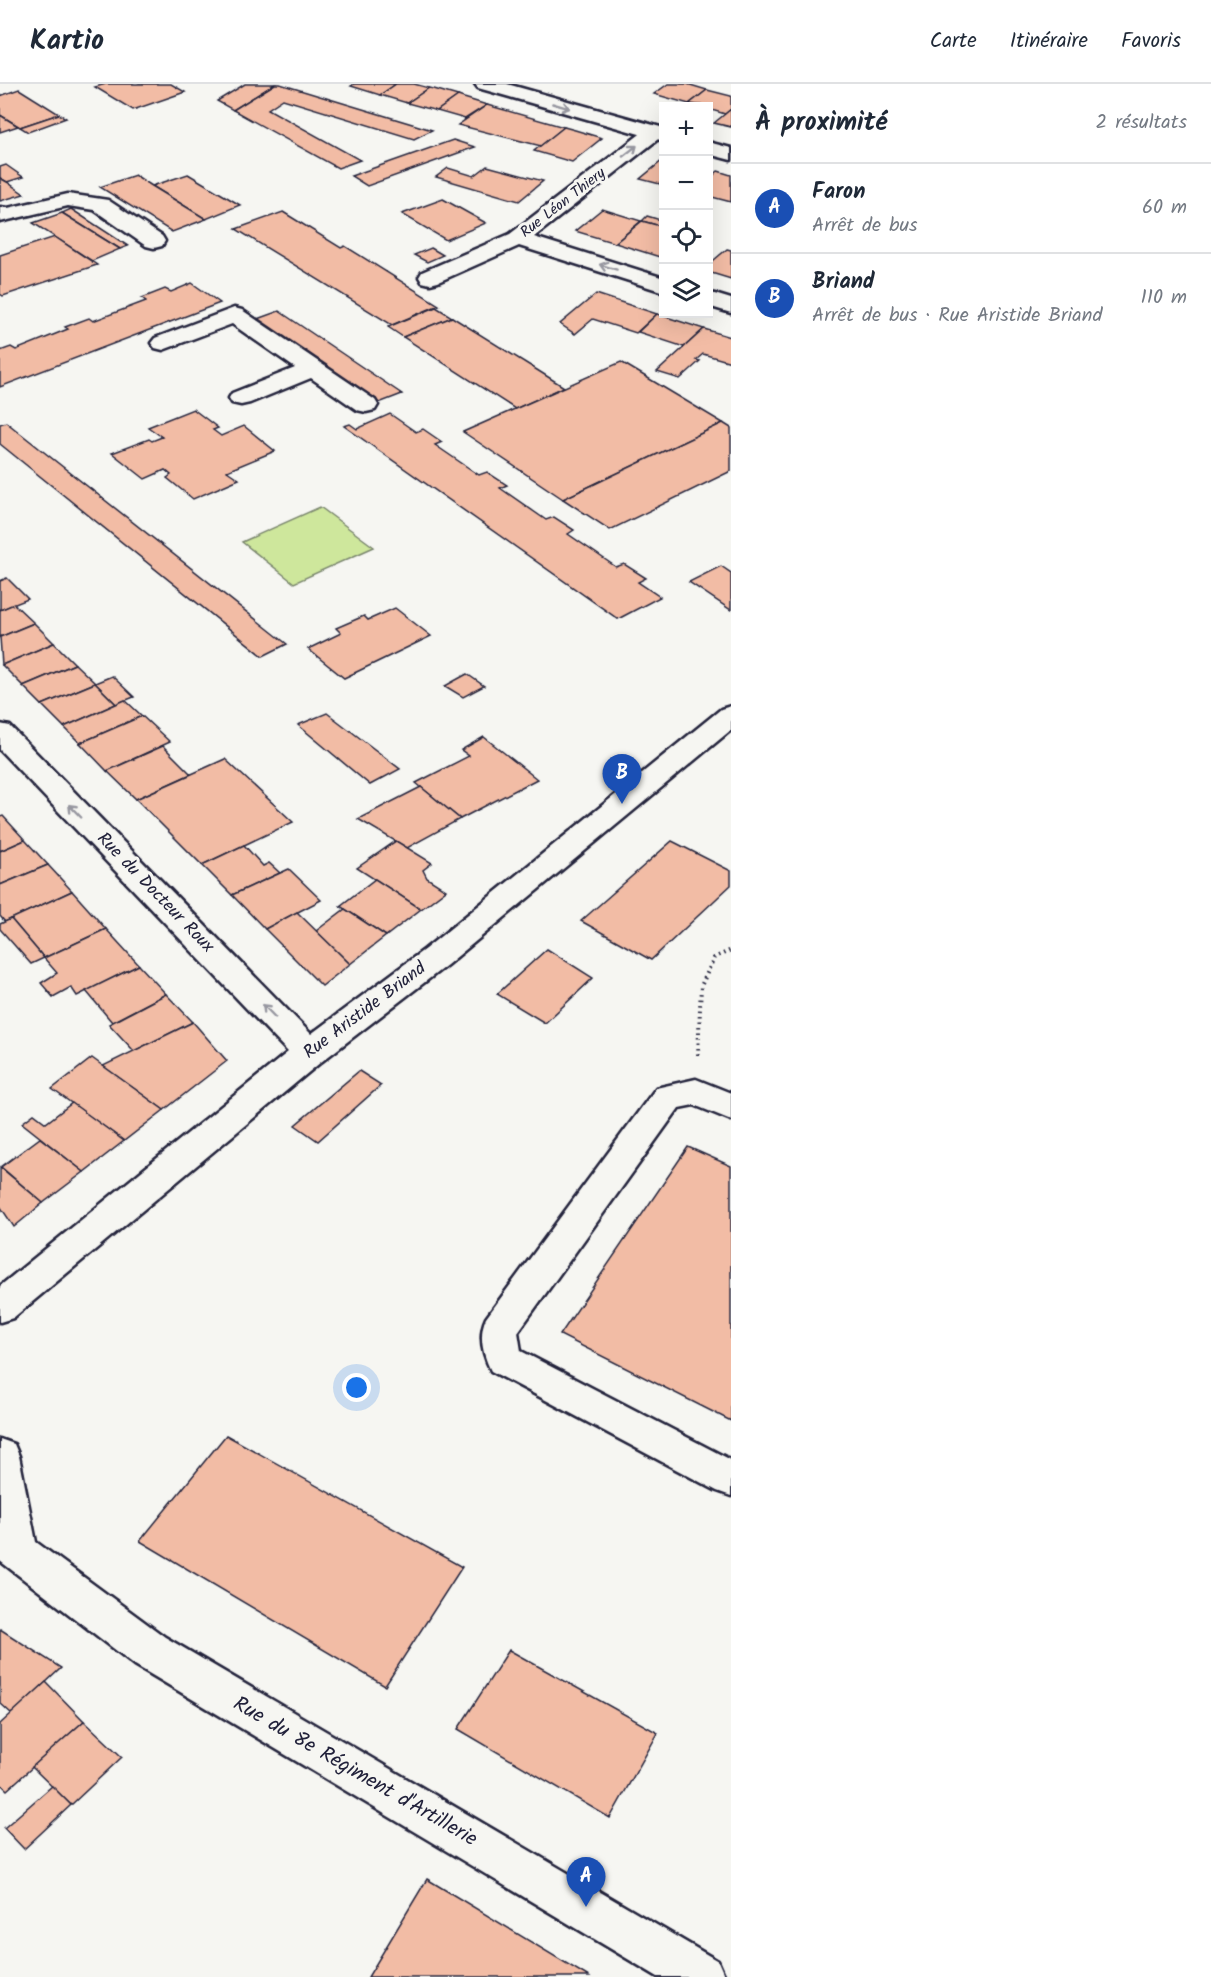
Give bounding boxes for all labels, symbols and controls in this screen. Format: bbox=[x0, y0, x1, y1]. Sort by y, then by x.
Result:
text: Kartio bbox=[30, 19, 104, 64]
text: Carte bbox=[930, 25, 977, 58]
text: Itinéraire bbox=[1010, 25, 1088, 58]
text: Favoris bbox=[1121, 25, 1181, 58]
one-way arrow bbox=[551, 101, 570, 112]
map controls bbox=[659, 102, 713, 318]
button: + bbox=[659, 102, 713, 156]
text: À proximité bbox=[755, 102, 887, 144]
text: 2 résultats bbox=[1096, 107, 1187, 139]
one-way arrow bbox=[622, 145, 638, 158]
button: − bbox=[659, 156, 713, 210]
street label: Rue Léon Thiery bbox=[515, 161, 612, 244]
text: Faron bbox=[812, 175, 865, 210]
text: A bbox=[768, 192, 781, 224]
text: 60 m bbox=[1142, 192, 1187, 224]
button: locate bbox=[659, 210, 713, 264]
text: Arrêt de bus bbox=[812, 210, 918, 242]
one-way arrow bbox=[599, 261, 618, 272]
button: layers bbox=[659, 264, 713, 318]
text: Briand bbox=[812, 265, 875, 300]
text: B bbox=[768, 282, 781, 314]
text: 110 m bbox=[1141, 282, 1187, 314]
text: Arrêt de bus · Rue Aristide Briand bbox=[812, 300, 1102, 332]
pin: B bbox=[602, 754, 642, 804]
one-way arrow bbox=[68, 803, 82, 818]
street label: Rue du Docteur Roux bbox=[89, 826, 221, 960]
street label: Rue Aristide Briand bbox=[297, 954, 433, 1067]
one-way arrow bbox=[262, 1004, 276, 1019]
your location bbox=[342, 1373, 371, 1402]
street label: Rue du 8e Régiment d'Artillerie bbox=[227, 1688, 484, 1856]
pin: A bbox=[566, 1858, 606, 1907]

